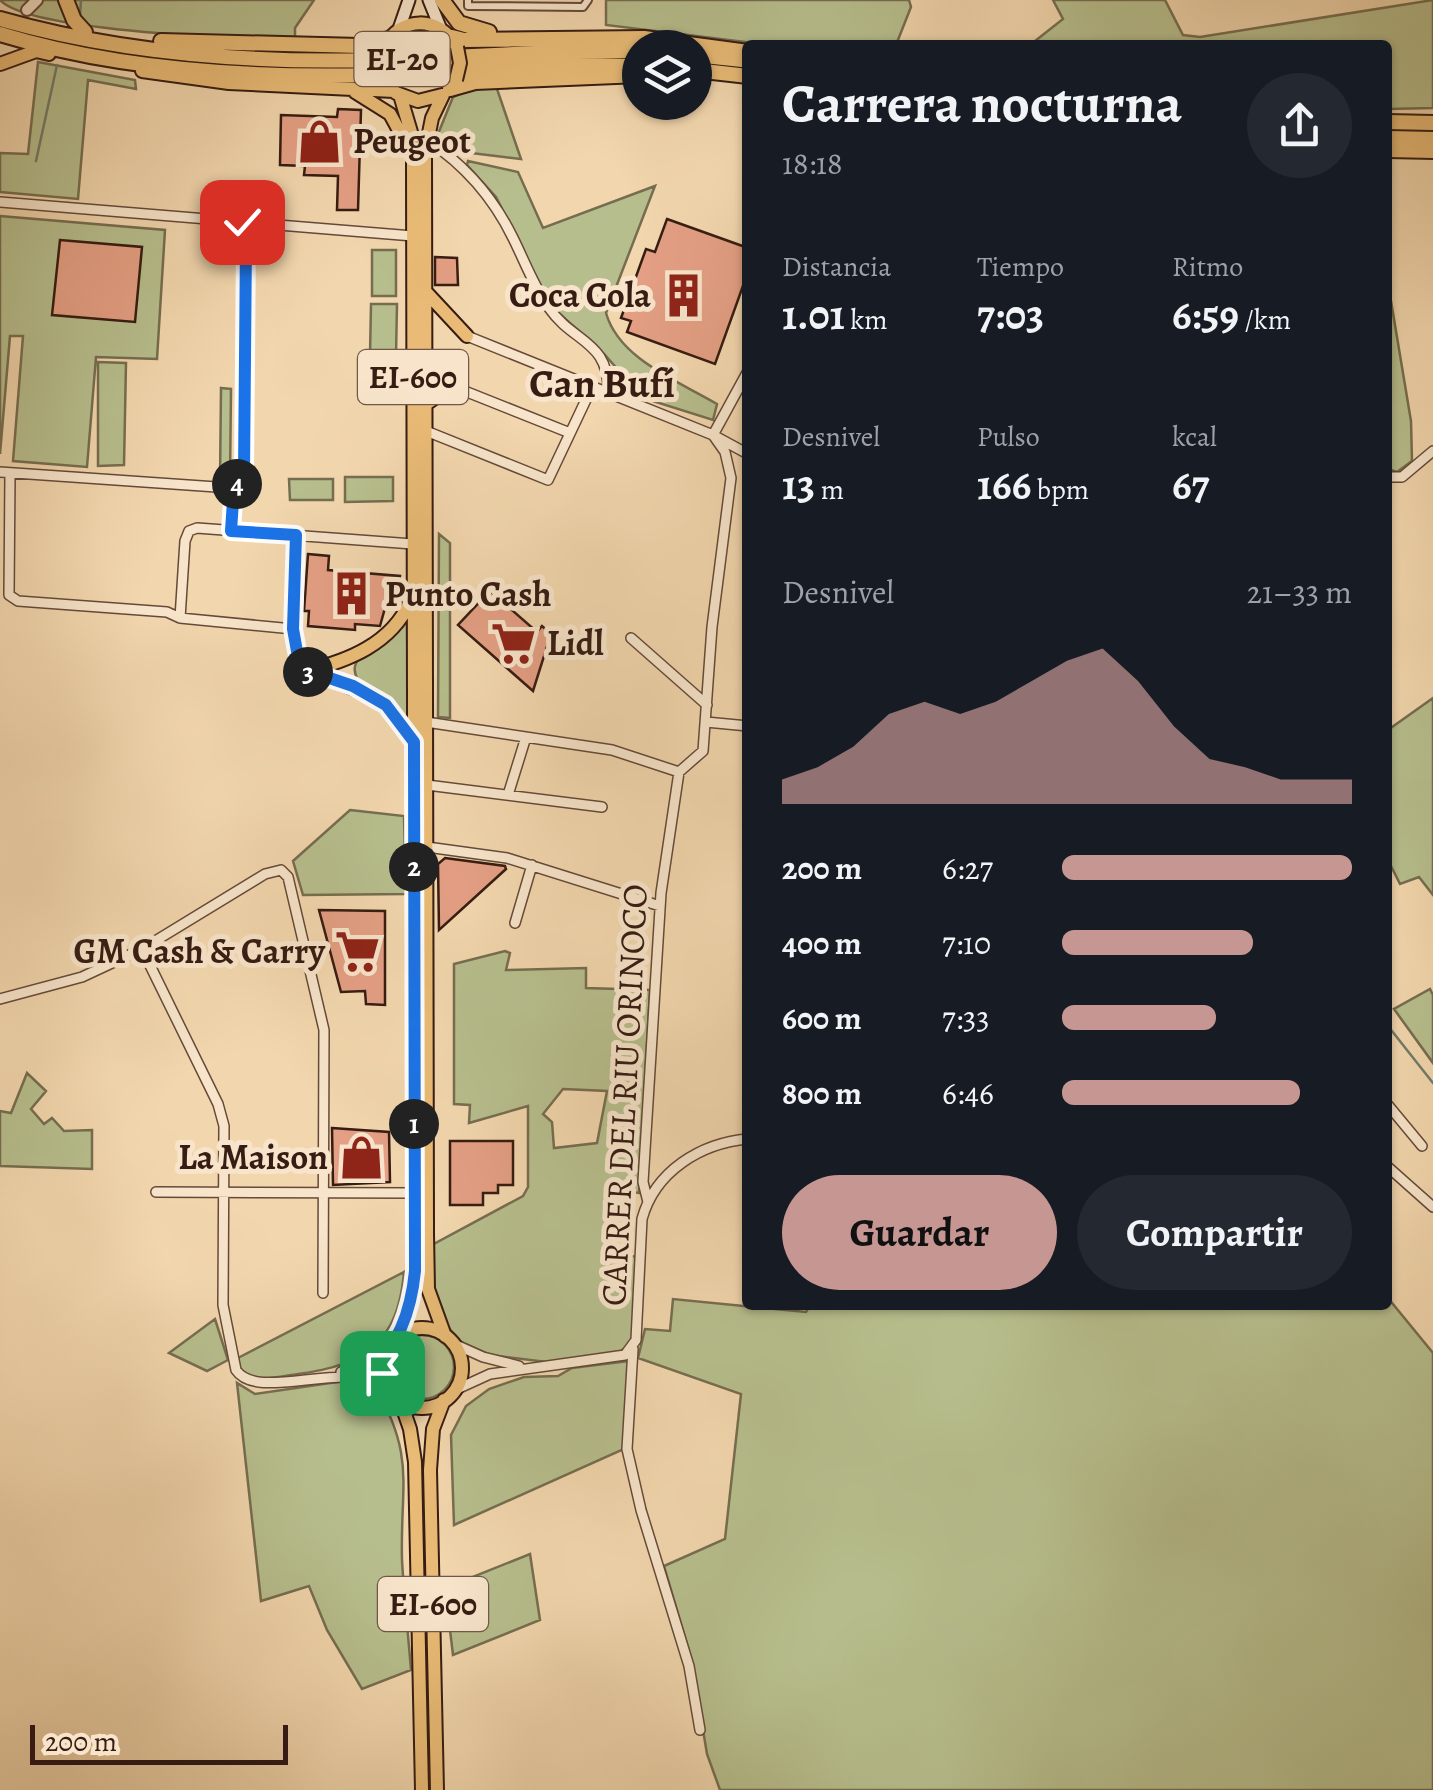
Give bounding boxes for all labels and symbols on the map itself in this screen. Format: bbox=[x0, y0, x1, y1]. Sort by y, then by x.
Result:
road number: EI-20 bbox=[354, 32, 450, 86]
shop icon: Peugeot bbox=[296, 117, 344, 165]
place label: Peugeot bbox=[353, 117, 471, 165]
pin bbox=[200, 180, 285, 265]
place label: Coca Cola bbox=[509, 271, 651, 319]
building icon: Coca Cola bbox=[660, 271, 708, 319]
road number: EI-600 bbox=[358, 350, 468, 404]
district label: Can Bufí bbox=[529, 356, 675, 411]
pin: 4 bbox=[212, 459, 262, 509]
building icon: Punto Cash bbox=[328, 570, 376, 618]
place label: Punto Cash bbox=[385, 570, 551, 618]
supermarket icon: Lidl bbox=[490, 619, 538, 667]
place label: Lidl bbox=[547, 619, 604, 667]
pin: 3 bbox=[283, 647, 333, 697]
pin: 2 bbox=[389, 842, 439, 892]
street label: CARRER DEL RIU ORINOCO bbox=[589, 883, 659, 1307]
place label: GM Cash & Carry bbox=[74, 927, 326, 975]
supermarket icon: GM Cash & Carry bbox=[334, 927, 382, 975]
pin: 1 bbox=[389, 1099, 439, 1149]
place label: La Maison bbox=[178, 1133, 328, 1181]
shop icon: La Maison bbox=[337, 1133, 385, 1181]
pin bbox=[340, 1331, 425, 1416]
road number: EI-600 bbox=[378, 1577, 488, 1631]
scale bar bbox=[30, 1720, 288, 1764]

